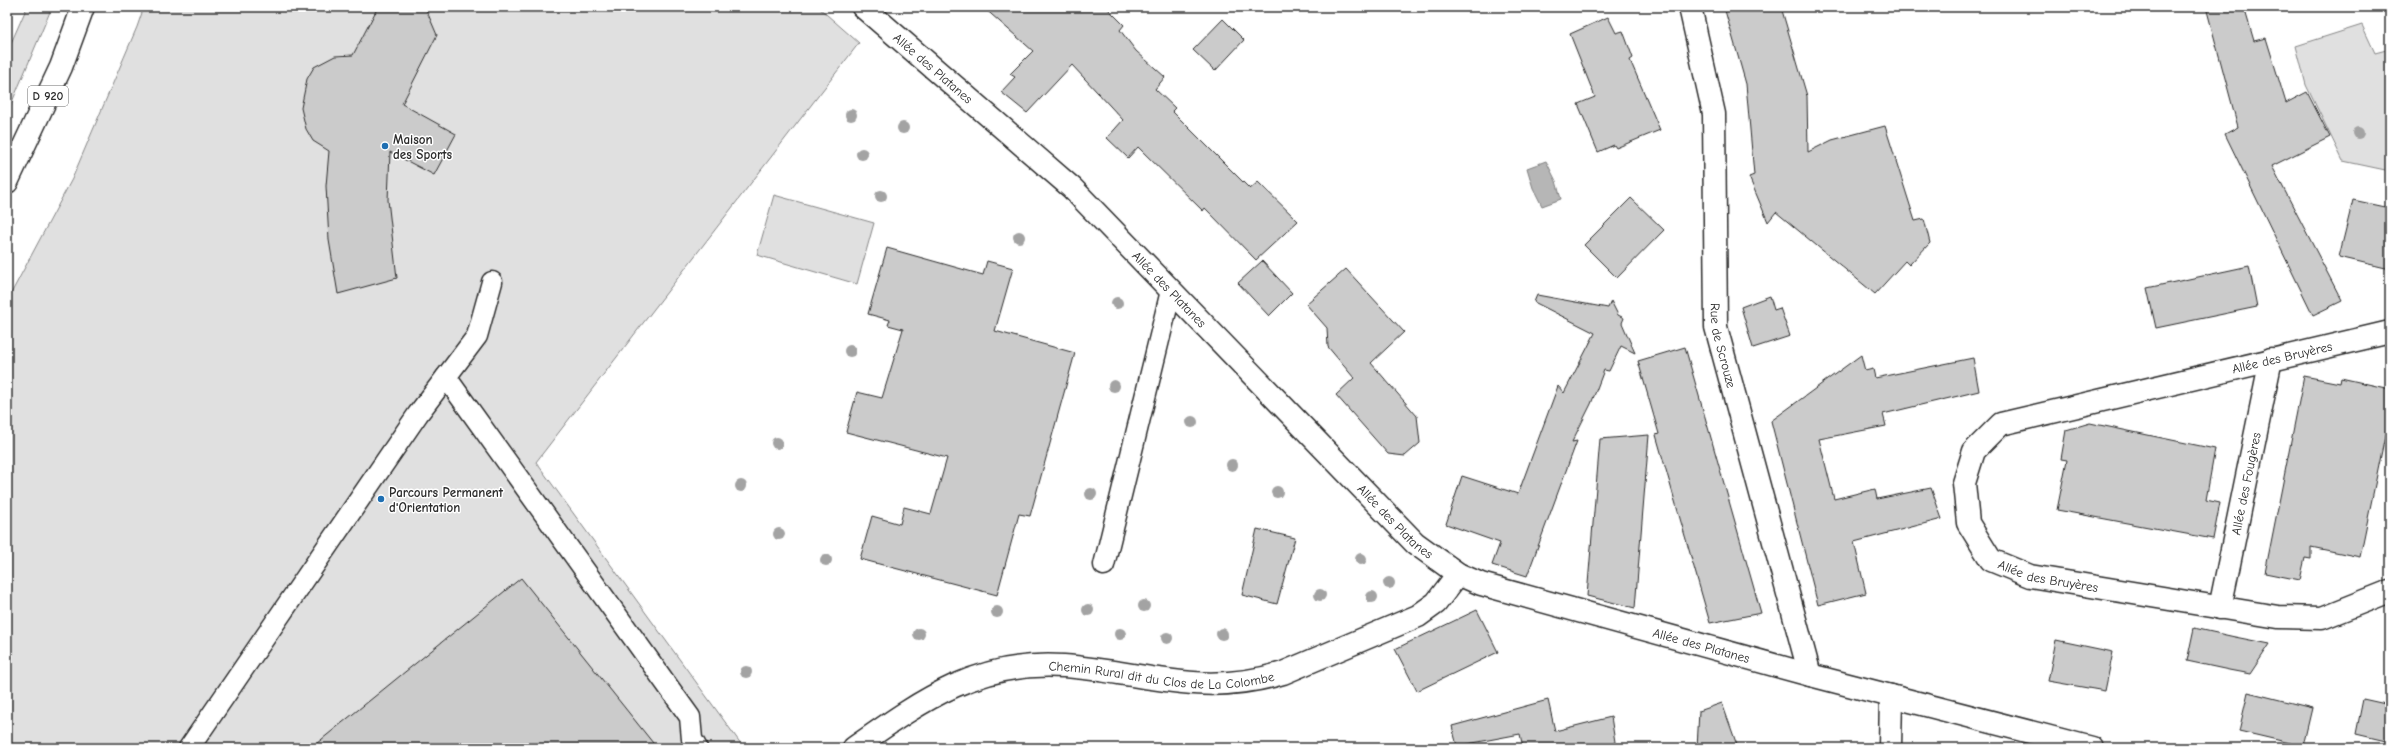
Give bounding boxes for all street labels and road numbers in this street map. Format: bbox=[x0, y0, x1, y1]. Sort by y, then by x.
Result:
street label: Allée des Platanes bbox=[890, 30, 976, 107]
road number: D 920 bbox=[28, 86, 68, 106]
street label: Allée des Platanes bbox=[1129, 248, 1209, 331]
street label: Rue de Scrouze bbox=[1708, 303, 1739, 390]
street label: Allée des Bruyères bbox=[2230, 339, 2334, 376]
street label: Allée des Fougères bbox=[2228, 431, 2264, 536]
street label: Allée des Platanes bbox=[1354, 481, 1436, 562]
street label: Allée des Bruyères bbox=[1996, 557, 2099, 595]
street label: Allée des Platanes bbox=[1651, 625, 1752, 666]
street label: Chemin Rural dit du Clos de La Colombe bbox=[1048, 658, 1276, 692]

